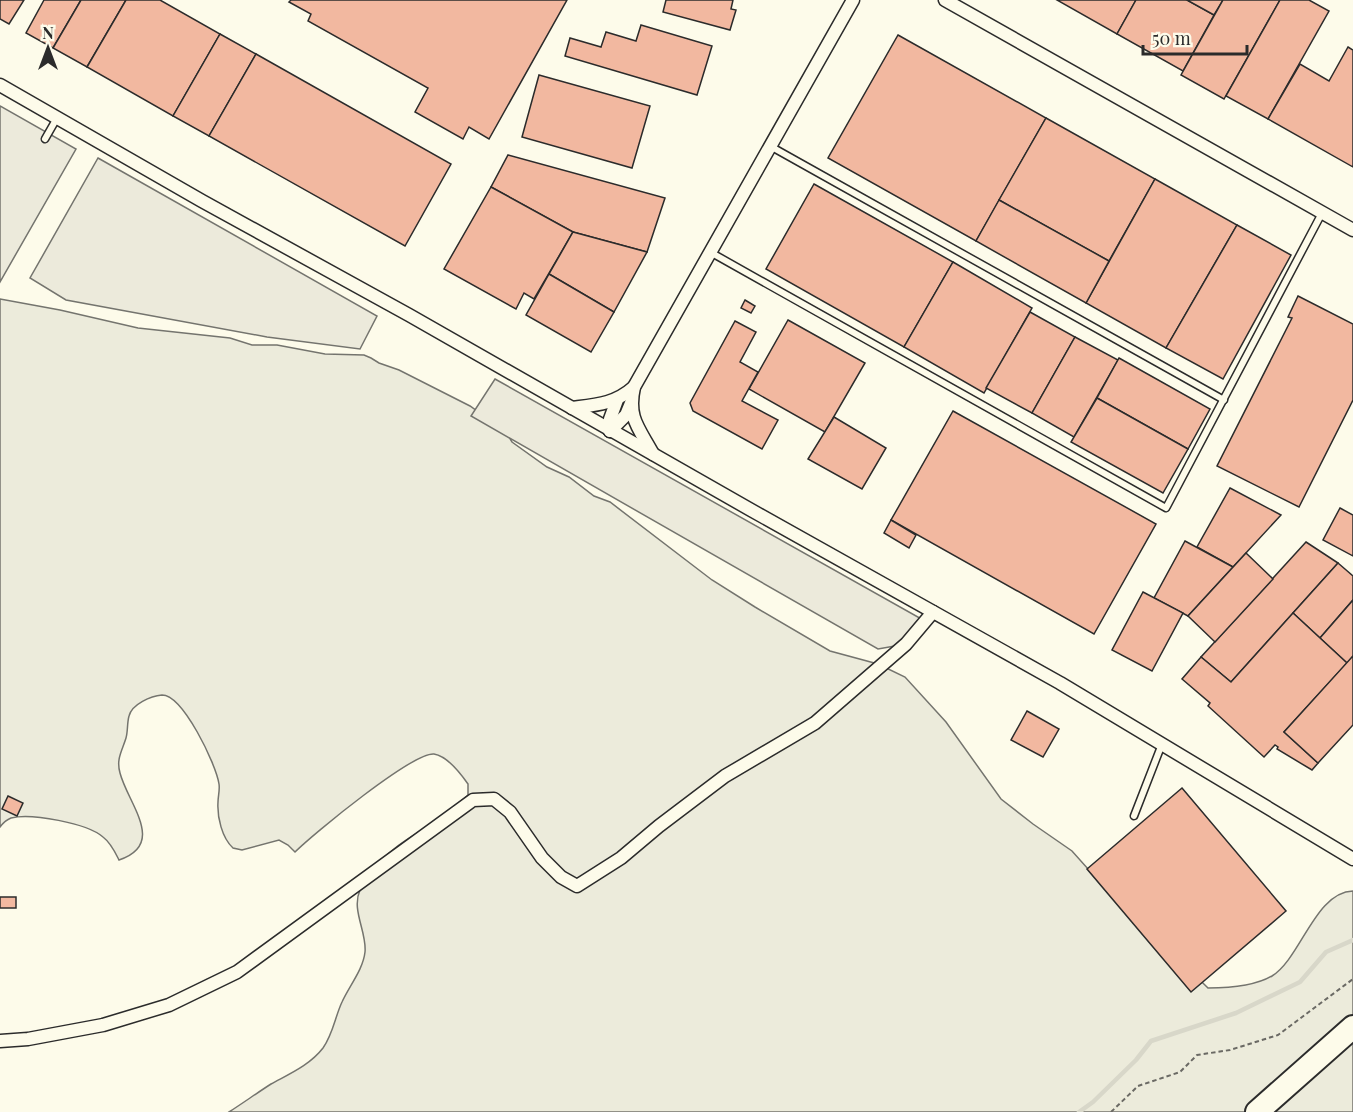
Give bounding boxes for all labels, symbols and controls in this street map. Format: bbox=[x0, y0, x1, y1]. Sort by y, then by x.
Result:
north arrow bbox=[18, 18, 78, 78]
scale bar bbox=[1143, 18, 1246, 56]
text: N bbox=[42, 22, 54, 43]
text: 50 m bbox=[1152, 26, 1191, 50]

